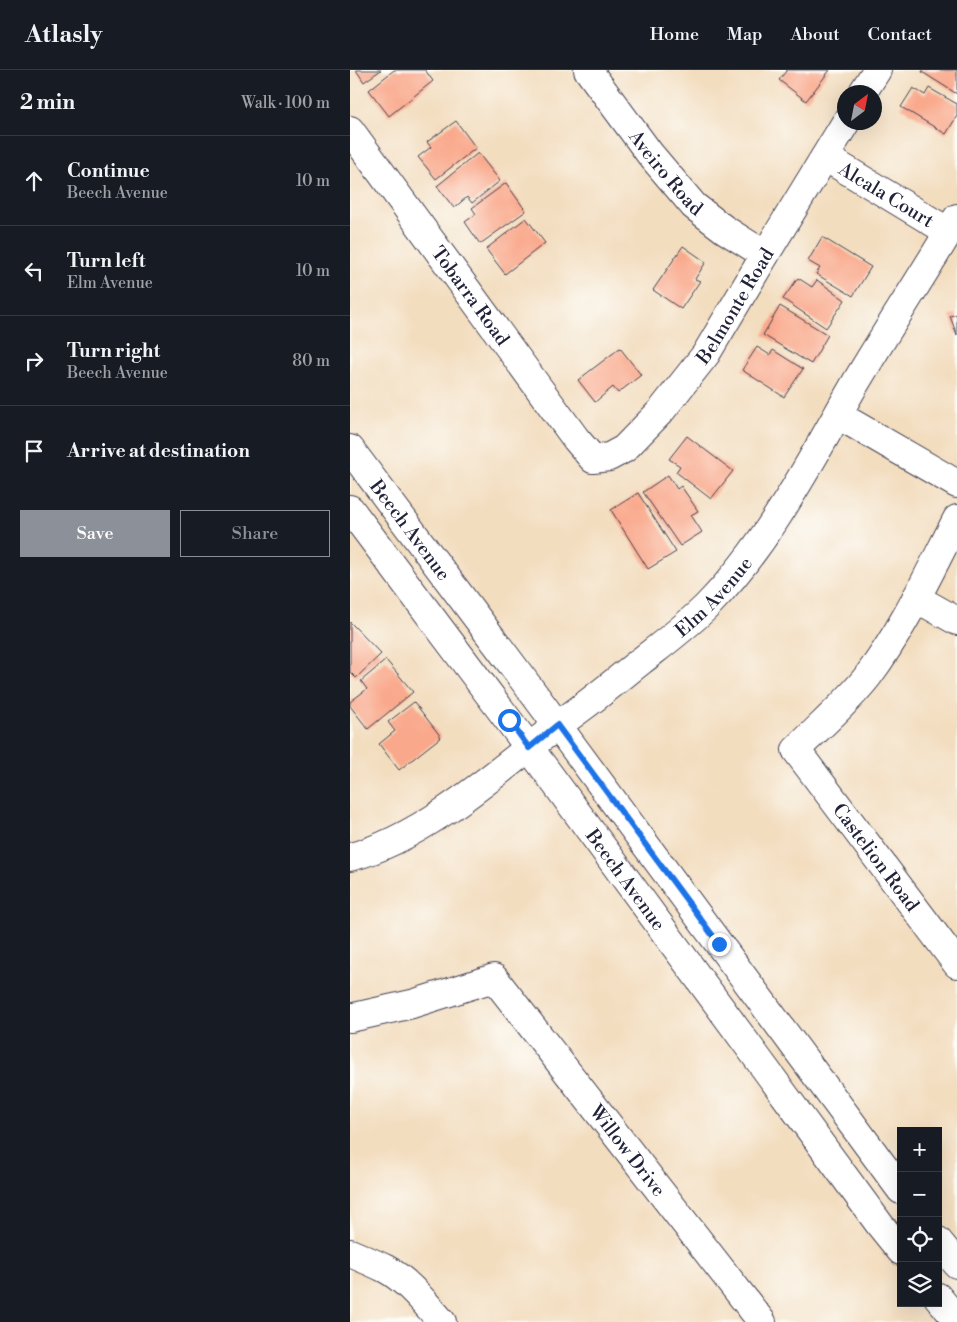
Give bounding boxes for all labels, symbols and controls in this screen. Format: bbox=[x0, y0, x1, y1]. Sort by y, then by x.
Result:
text: Atlasly bbox=[25, 20, 102, 50]
text: Home bbox=[650, 23, 699, 46]
text: Map bbox=[727, 23, 763, 46]
text: About bbox=[791, 23, 840, 46]
text: Contact bbox=[868, 23, 932, 46]
north arrow bbox=[837, 85, 882, 130]
text: 2 min bbox=[20, 90, 75, 116]
text: Walk · 100 m bbox=[241, 93, 330, 113]
street label: Aveiro Road bbox=[623, 125, 708, 222]
street label: Alcala Court bbox=[833, 157, 938, 233]
text: Continue bbox=[67, 159, 150, 183]
icon: ahead bbox=[20, 167, 48, 195]
text: 10 m bbox=[296, 171, 330, 191]
text: Beech Avenue bbox=[67, 183, 168, 203]
street label: Tobarra Road bbox=[426, 242, 515, 351]
street label: Belmonte Road bbox=[691, 243, 780, 370]
text: Turn left bbox=[67, 249, 146, 273]
icon: left bbox=[20, 257, 48, 285]
text: 10 m bbox=[296, 261, 330, 281]
text: Elm Avenue bbox=[67, 273, 153, 293]
text: Turn right bbox=[67, 339, 160, 363]
icon: right bbox=[20, 347, 48, 375]
text: 80 m bbox=[292, 351, 330, 371]
text: Beech Avenue bbox=[67, 363, 168, 383]
icon: arrive bbox=[20, 437, 48, 465]
text: Arrive at destination bbox=[67, 439, 250, 463]
street label: Beech Avenue bbox=[364, 474, 455, 586]
button: Save bbox=[20, 510, 170, 557]
button: Share bbox=[180, 510, 330, 557]
street label: Elm Avenue bbox=[670, 552, 758, 643]
route start bbox=[498, 709, 521, 732]
street label: Castelion Road bbox=[827, 799, 924, 917]
street label: Beech Avenue bbox=[580, 824, 670, 935]
route end bbox=[708, 933, 731, 956]
street label: Willow Drive bbox=[584, 1099, 671, 1202]
map controls bbox=[897, 1127, 942, 1307]
button: + bbox=[897, 1127, 942, 1172]
button: − bbox=[897, 1172, 942, 1217]
button: locate bbox=[897, 1217, 942, 1262]
button: layers bbox=[897, 1262, 942, 1307]

